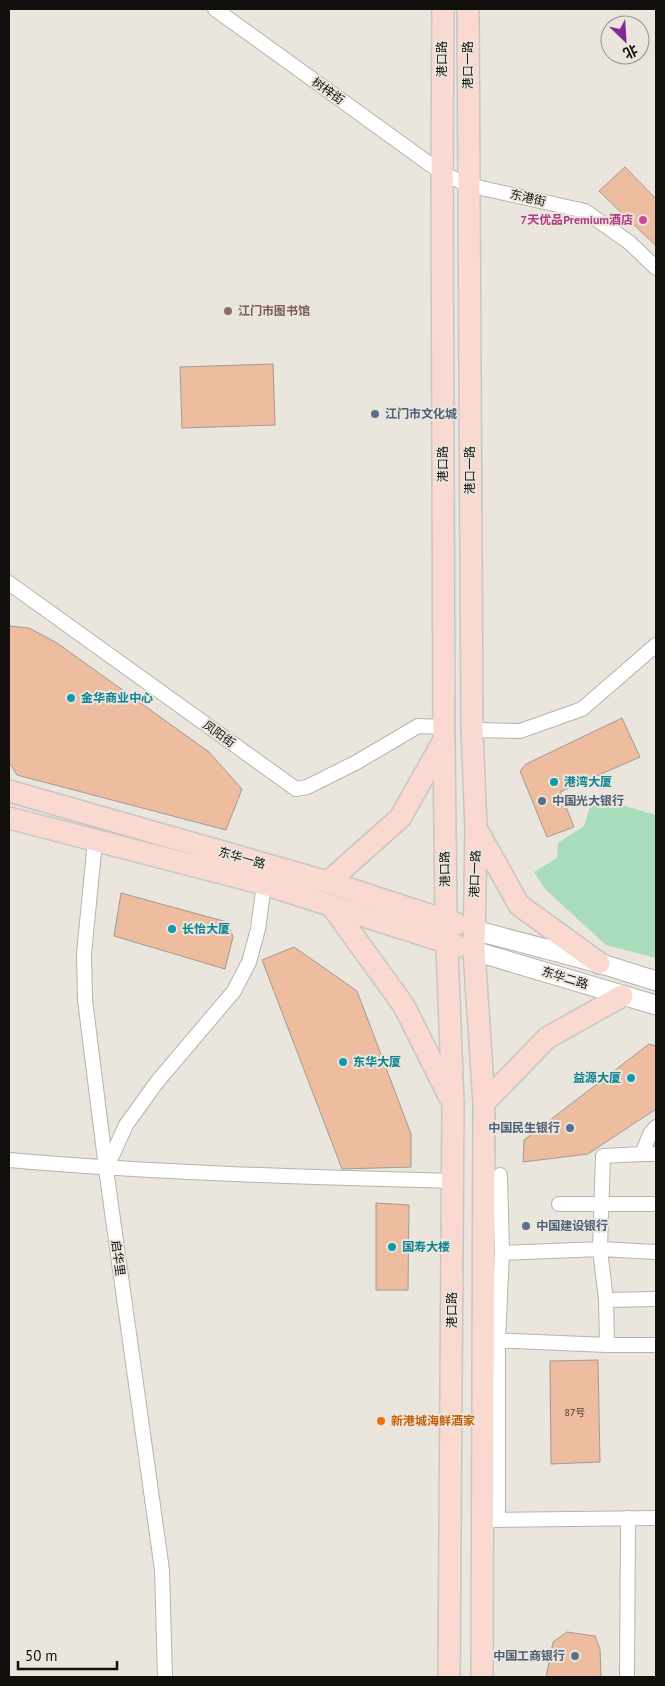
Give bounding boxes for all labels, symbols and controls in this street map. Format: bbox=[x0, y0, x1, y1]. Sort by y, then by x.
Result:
north arrow bbox=[600, 15, 650, 65]
street label: 港口路 bbox=[434, 41, 449, 77]
street label: 港口一路 bbox=[460, 41, 475, 89]
text: 北 bbox=[620, 41, 641, 63]
street label: 树梓街 bbox=[309, 74, 347, 107]
street label: 东港街 bbox=[509, 186, 547, 209]
place label: 7天优品Premium酒店 bbox=[520, 212, 633, 227]
marker: 7天优品Premium酒店 bbox=[637, 214, 649, 226]
place label: 江门市图书馆 bbox=[238, 303, 310, 318]
marker: 江门市图书馆 bbox=[222, 305, 234, 317]
place label: 江门市文化城 bbox=[385, 406, 457, 421]
marker: 江门市文化城 bbox=[369, 408, 381, 420]
street label: 港口路 bbox=[435, 446, 450, 482]
street label: 港口一路 bbox=[462, 446, 477, 494]
place label: 金华商业中心 bbox=[81, 690, 153, 705]
marker: 金华商业中心 bbox=[65, 692, 77, 704]
street label: 凤阳街 bbox=[200, 717, 238, 750]
place label: 港湾大厦 bbox=[564, 774, 612, 789]
marker: 港湾大厦 bbox=[548, 776, 560, 788]
place label: 中国光大银行 bbox=[552, 793, 624, 808]
marker: 中国光大银行 bbox=[536, 795, 548, 807]
street label: 东华一路 bbox=[217, 844, 267, 871]
street label: 港口一路 bbox=[466, 850, 483, 898]
street label: 港口路 bbox=[437, 851, 452, 887]
place label: 长怡大厦 bbox=[182, 921, 230, 936]
marker: 长怡大厦 bbox=[166, 923, 178, 935]
street label: 东华二路 bbox=[540, 963, 590, 992]
place label: 东华大厦 bbox=[353, 1054, 401, 1069]
marker: 东华大厦 bbox=[337, 1056, 349, 1068]
place label: 益源大厦 bbox=[573, 1070, 621, 1085]
marker: 益源大厦 bbox=[625, 1072, 637, 1084]
place label: 中国民生银行 bbox=[488, 1120, 560, 1135]
marker: 中国民生银行 bbox=[564, 1122, 576, 1134]
place label: 中国建设银行 bbox=[536, 1218, 608, 1233]
marker: 中国建设银行 bbox=[520, 1220, 532, 1232]
street label: 启华里 bbox=[109, 1239, 128, 1277]
place label: 国寿大楼 bbox=[402, 1239, 450, 1254]
marker: 国寿大楼 bbox=[386, 1241, 398, 1253]
street label: 港口路 bbox=[444, 1292, 459, 1328]
house number: 87号 bbox=[565, 1406, 585, 1419]
place label: 新港城海鲜酒家 bbox=[391, 1413, 475, 1428]
marker: 新港城海鲜酒家 bbox=[375, 1415, 387, 1427]
scale bar bbox=[18, 1638, 116, 1670]
text: 50 m bbox=[25, 1646, 58, 1665]
place label: 中国工商银行 bbox=[493, 1648, 565, 1663]
marker: 中国工商银行 bbox=[569, 1650, 581, 1662]

